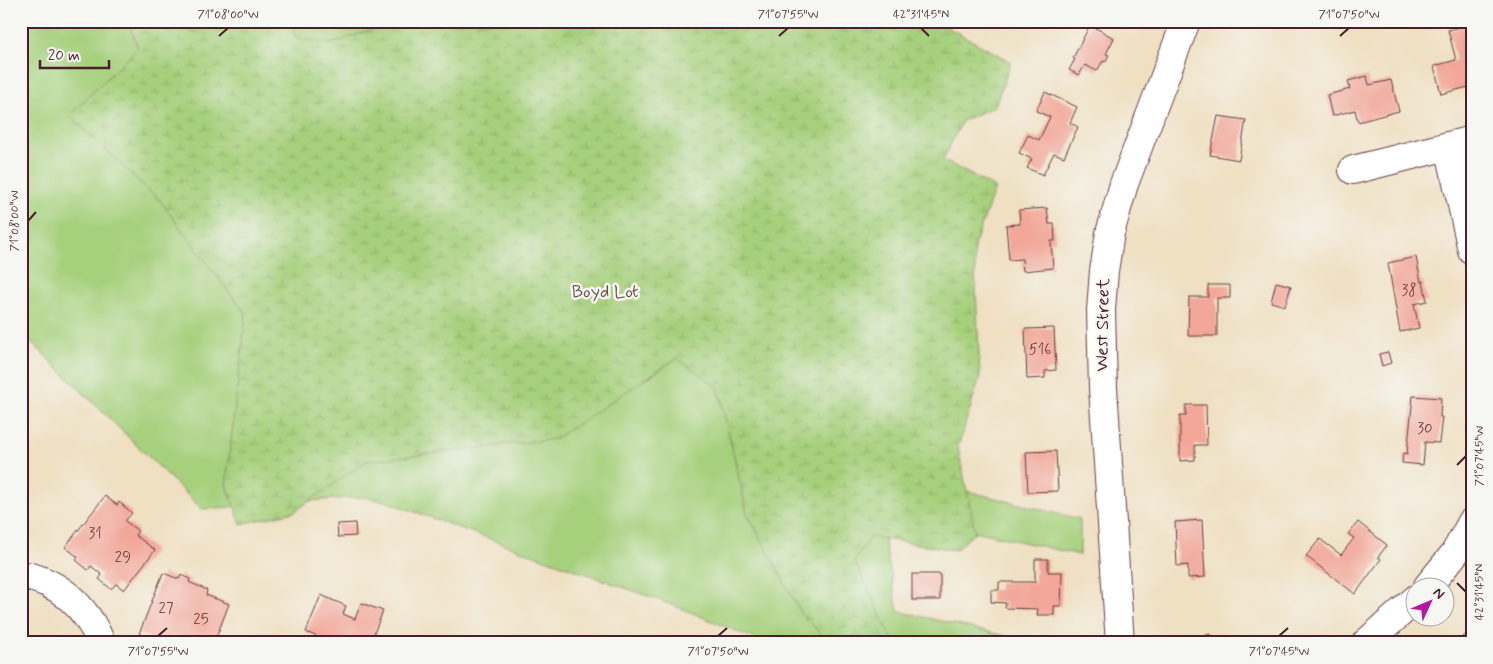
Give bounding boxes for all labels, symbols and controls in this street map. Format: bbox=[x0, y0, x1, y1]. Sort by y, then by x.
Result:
text: 71°08'00"W bbox=[197, 7, 259, 23]
text: 71°07'55"W bbox=[758, 7, 818, 23]
text: 42°31'45"N bbox=[893, 7, 949, 23]
text: 71°07'50"W bbox=[1318, 7, 1380, 23]
scale bar bbox=[40, 38, 109, 70]
text: 20 m bbox=[48, 46, 80, 66]
text: 71°08'00"W bbox=[7, 190, 23, 252]
street label: West Street bbox=[1090, 278, 1116, 372]
park label: Boyd Lot bbox=[572, 280, 639, 304]
house number: 38 bbox=[1401, 281, 1417, 301]
house number: 516 bbox=[1029, 340, 1051, 360]
house number: 30 bbox=[1417, 419, 1433, 439]
text: 71°07'45"W bbox=[1472, 426, 1488, 486]
house number: 31 bbox=[88, 524, 102, 544]
house number: 29 bbox=[115, 548, 131, 568]
text: 42°31'45"N bbox=[1472, 564, 1488, 620]
north arrow bbox=[1406, 576, 1456, 626]
text: N bbox=[1429, 584, 1448, 603]
house number: 27 bbox=[159, 599, 174, 619]
house number: 25 bbox=[193, 610, 209, 630]
text: 71°07'55"W bbox=[128, 644, 188, 660]
text: 71°07'50"W bbox=[687, 644, 749, 660]
text: 71°07'45"W bbox=[1249, 644, 1309, 660]

